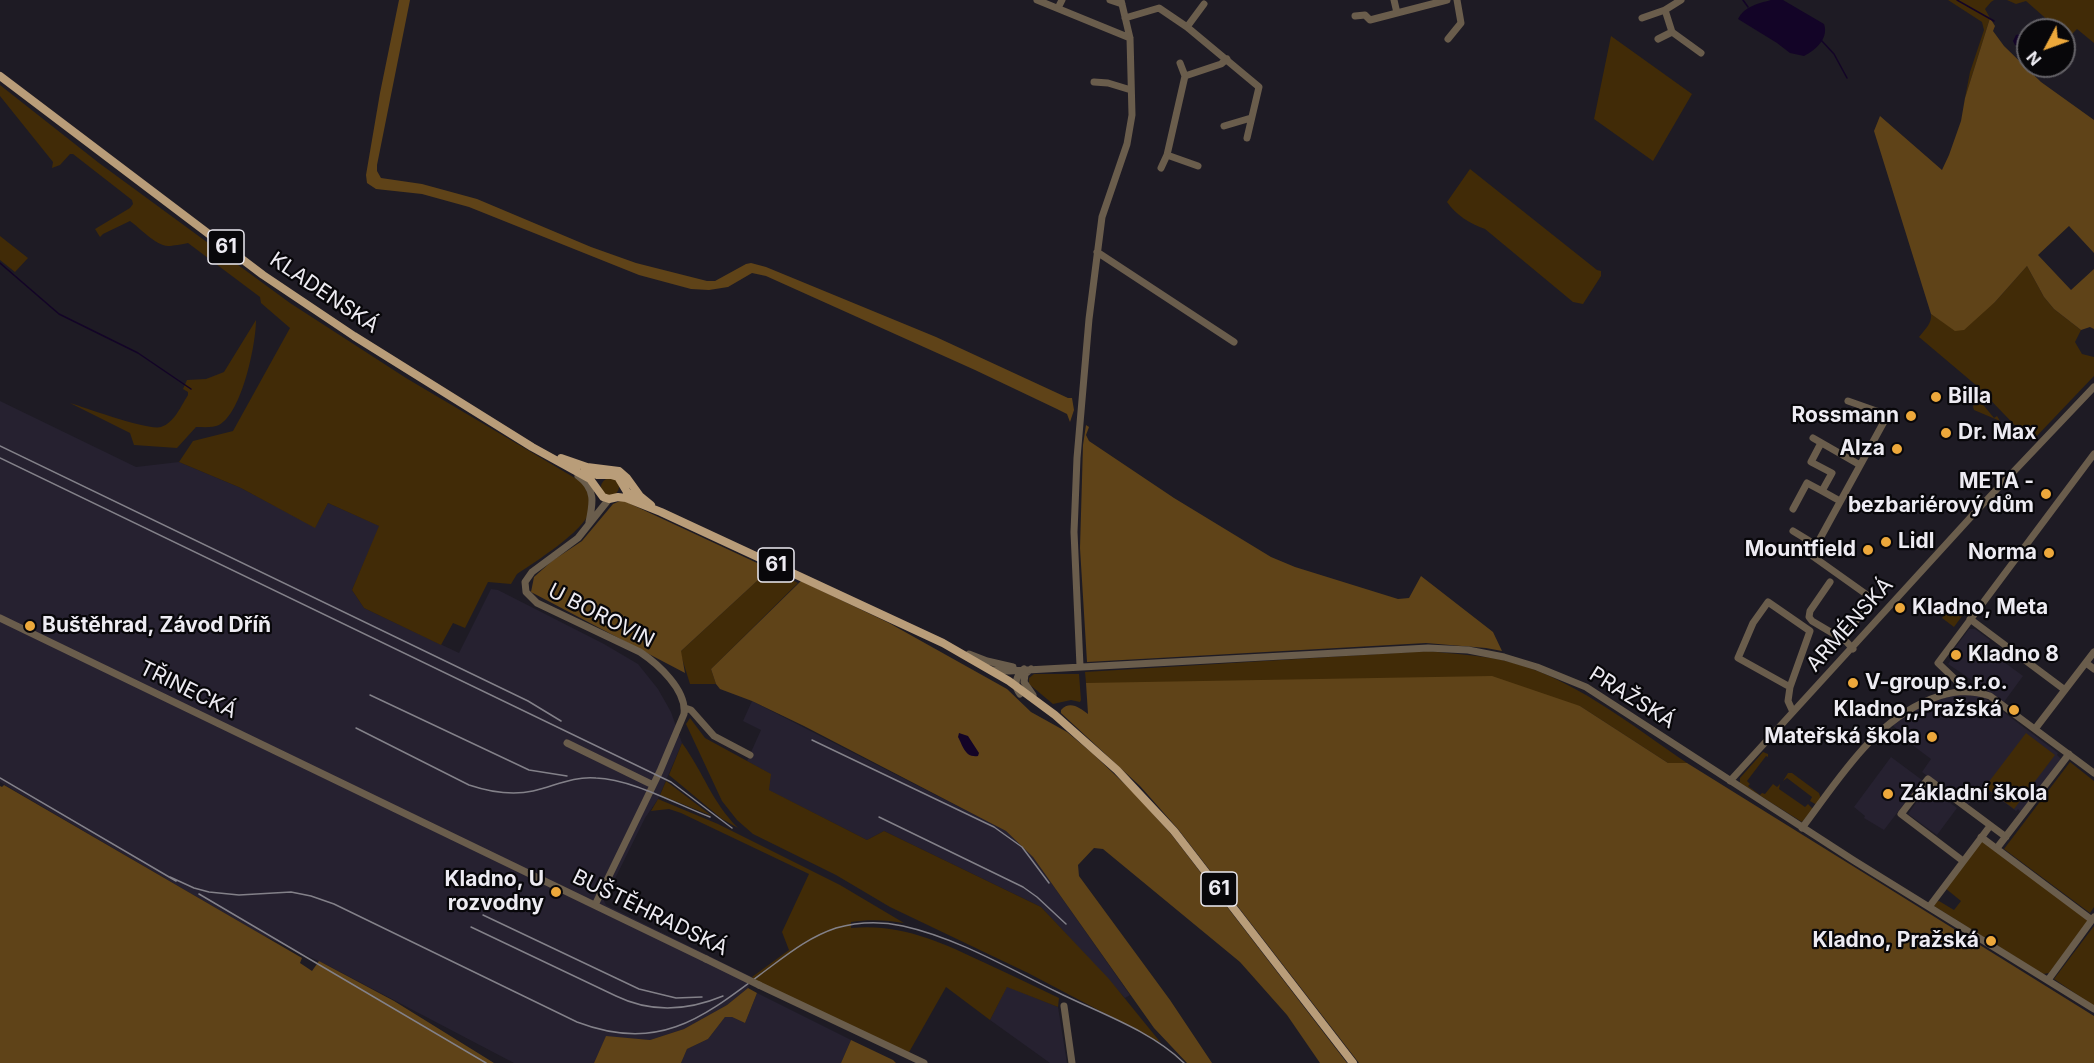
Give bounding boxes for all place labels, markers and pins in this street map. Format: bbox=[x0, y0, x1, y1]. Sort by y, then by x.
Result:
place label: Billa bbox=[1948, 384, 1991, 410]
marker: Billa bbox=[1929, 390, 1943, 404]
place label: Rossmann bbox=[1792, 403, 1899, 429]
marker: Rossmann bbox=[1904, 409, 1918, 423]
place label: Dr. Max bbox=[1958, 420, 2036, 446]
marker: Dr. Max bbox=[1939, 426, 1953, 440]
place label: Alza bbox=[1839, 436, 1885, 462]
marker: Alza bbox=[1890, 442, 1904, 456]
place label: META - bezbariérový dům bbox=[1848, 469, 2034, 519]
marker: META - bezbariérový dům bbox=[2039, 487, 2053, 501]
place label: Lidl bbox=[1898, 529, 1934, 555]
marker: Lidl bbox=[1879, 535, 1893, 549]
place label: Mountfield bbox=[1745, 537, 1856, 563]
place label: Norma bbox=[1968, 540, 2037, 566]
marker: Mountfield bbox=[1861, 543, 1875, 557]
marker: Norma bbox=[2042, 546, 2056, 560]
place label: Kladno, Meta bbox=[1912, 595, 2048, 621]
marker: Kladno, Meta bbox=[1893, 601, 1907, 615]
place label: Buštěhrad, Závod Dříň bbox=[42, 613, 271, 639]
marker: Buštěhrad, Závod Dříň bbox=[23, 619, 37, 633]
place label: Kladno 8 bbox=[1968, 642, 2059, 668]
marker: Kladno 8 bbox=[1949, 648, 1963, 662]
place label: V-group s.r.o. bbox=[1865, 670, 2008, 696]
marker: V-group s.r.o. bbox=[1846, 676, 1860, 690]
place label: Kladno,,Pražská bbox=[1834, 697, 2002, 723]
marker: Kladno,,Pražská bbox=[2007, 703, 2021, 717]
place label: Mateřská škola bbox=[1764, 724, 1920, 750]
marker: Mateřská škola bbox=[1925, 730, 1939, 744]
place label: Základní škola bbox=[1900, 781, 2047, 807]
marker: Základní škola bbox=[1881, 787, 1895, 801]
place label: Kladno, U rozvodny bbox=[444, 867, 544, 917]
marker: Kladno, U rozvodny bbox=[549, 885, 563, 899]
place label: Kladno, Pražská bbox=[1813, 928, 1979, 954]
marker: Kladno, Pražská bbox=[1984, 934, 1998, 948]

